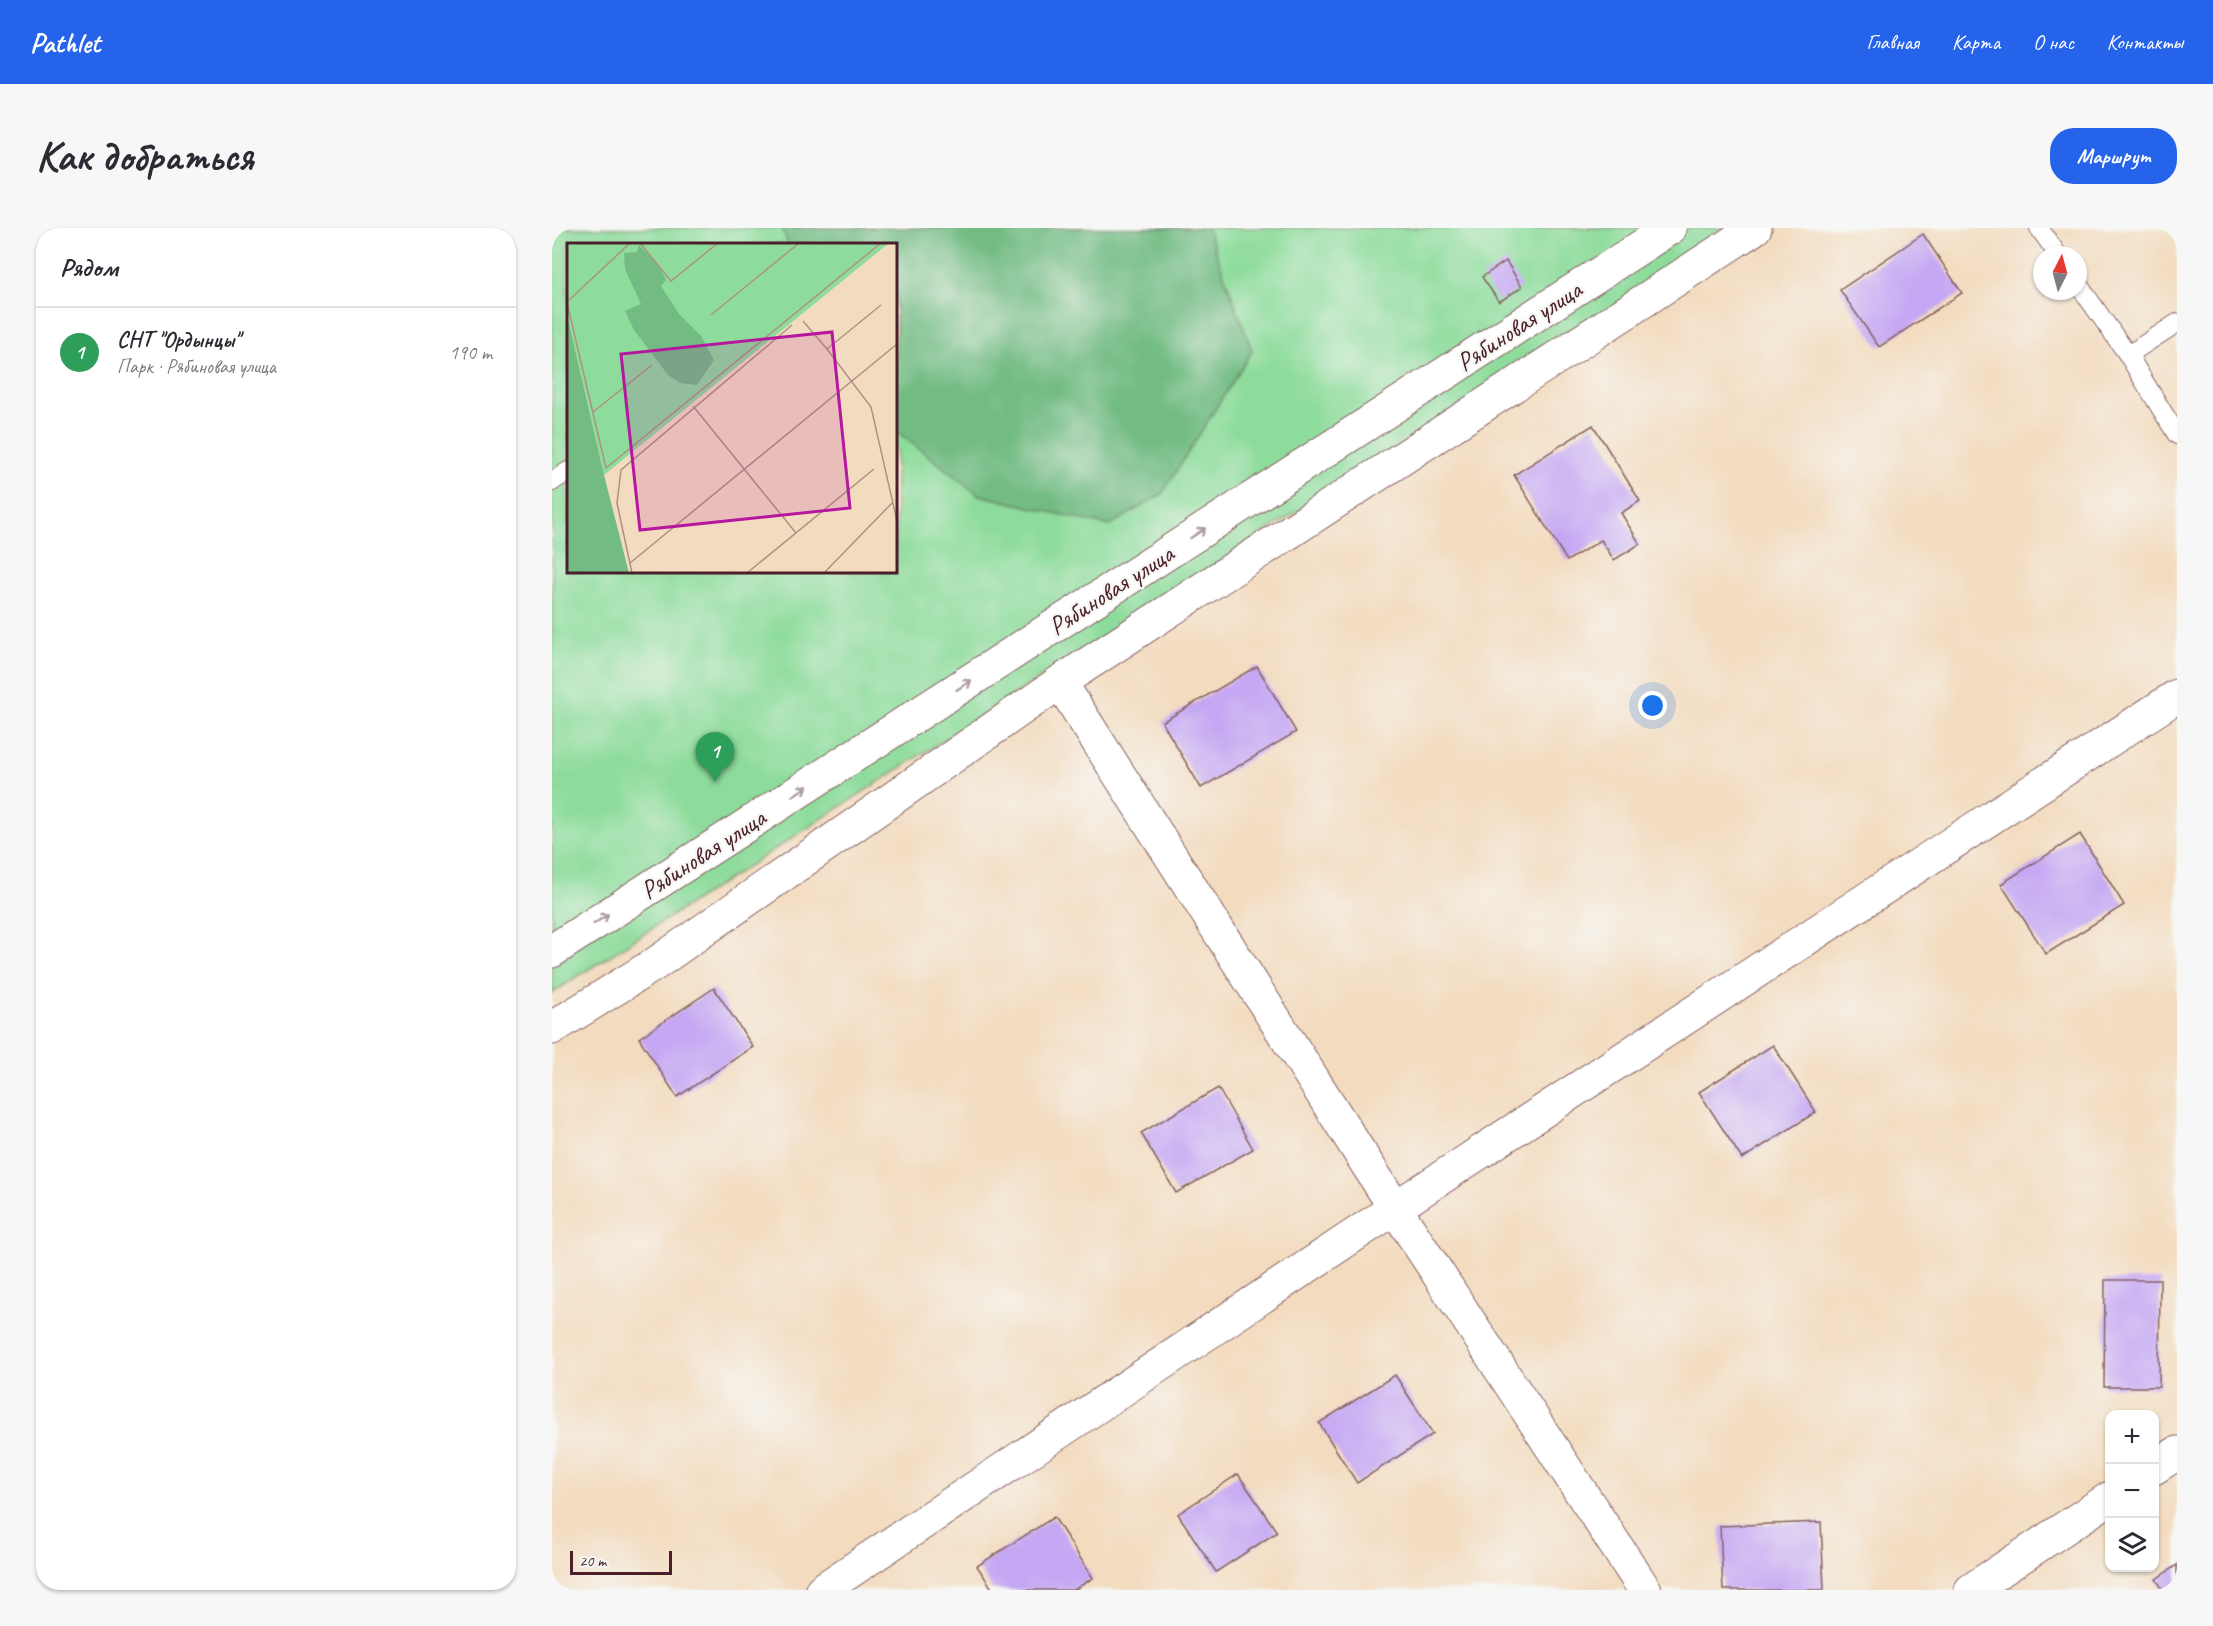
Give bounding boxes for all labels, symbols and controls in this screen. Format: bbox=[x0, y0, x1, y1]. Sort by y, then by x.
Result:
text: Pathlet bbox=[30, 25, 100, 60]
text: Главная bbox=[1866, 29, 1919, 55]
text: Карта bbox=[1952, 29, 2000, 55]
text: О нас bbox=[2033, 29, 2074, 55]
text: Контакты bbox=[2107, 29, 2183, 55]
button: Маршрут bbox=[2050, 128, 2177, 184]
text: Как добраться bbox=[36, 130, 253, 183]
inset map bbox=[567, 243, 897, 573]
north arrow bbox=[2033, 246, 2087, 300]
text: Рядом bbox=[60, 251, 118, 284]
street label: Рябиновая улица bbox=[1450, 272, 1589, 379]
text: СНТ "Ордынцы" bbox=[117, 326, 239, 354]
text: 1 bbox=[75, 340, 84, 365]
text: 190 m bbox=[449, 340, 492, 365]
text: Парк · Рябиновая улица bbox=[117, 354, 276, 379]
one-way arrow bbox=[1189, 527, 1206, 539]
street label: Рябиновая улица bbox=[1042, 536, 1181, 643]
one-way arrow bbox=[955, 678, 972, 690]
your location bbox=[1638, 691, 1667, 720]
pin: 1 bbox=[696, 732, 734, 782]
one-way arrow bbox=[791, 784, 808, 796]
street label: Рябиновая улица bbox=[634, 800, 773, 907]
one-way arrow bbox=[592, 913, 609, 925]
map controls bbox=[2105, 1410, 2159, 1572]
button: + bbox=[2105, 1410, 2159, 1464]
button: − bbox=[2105, 1464, 2159, 1518]
button: layers bbox=[2105, 1518, 2159, 1572]
scale bar bbox=[570, 1548, 672, 1576]
text: 20 m bbox=[579, 1551, 606, 1571]

